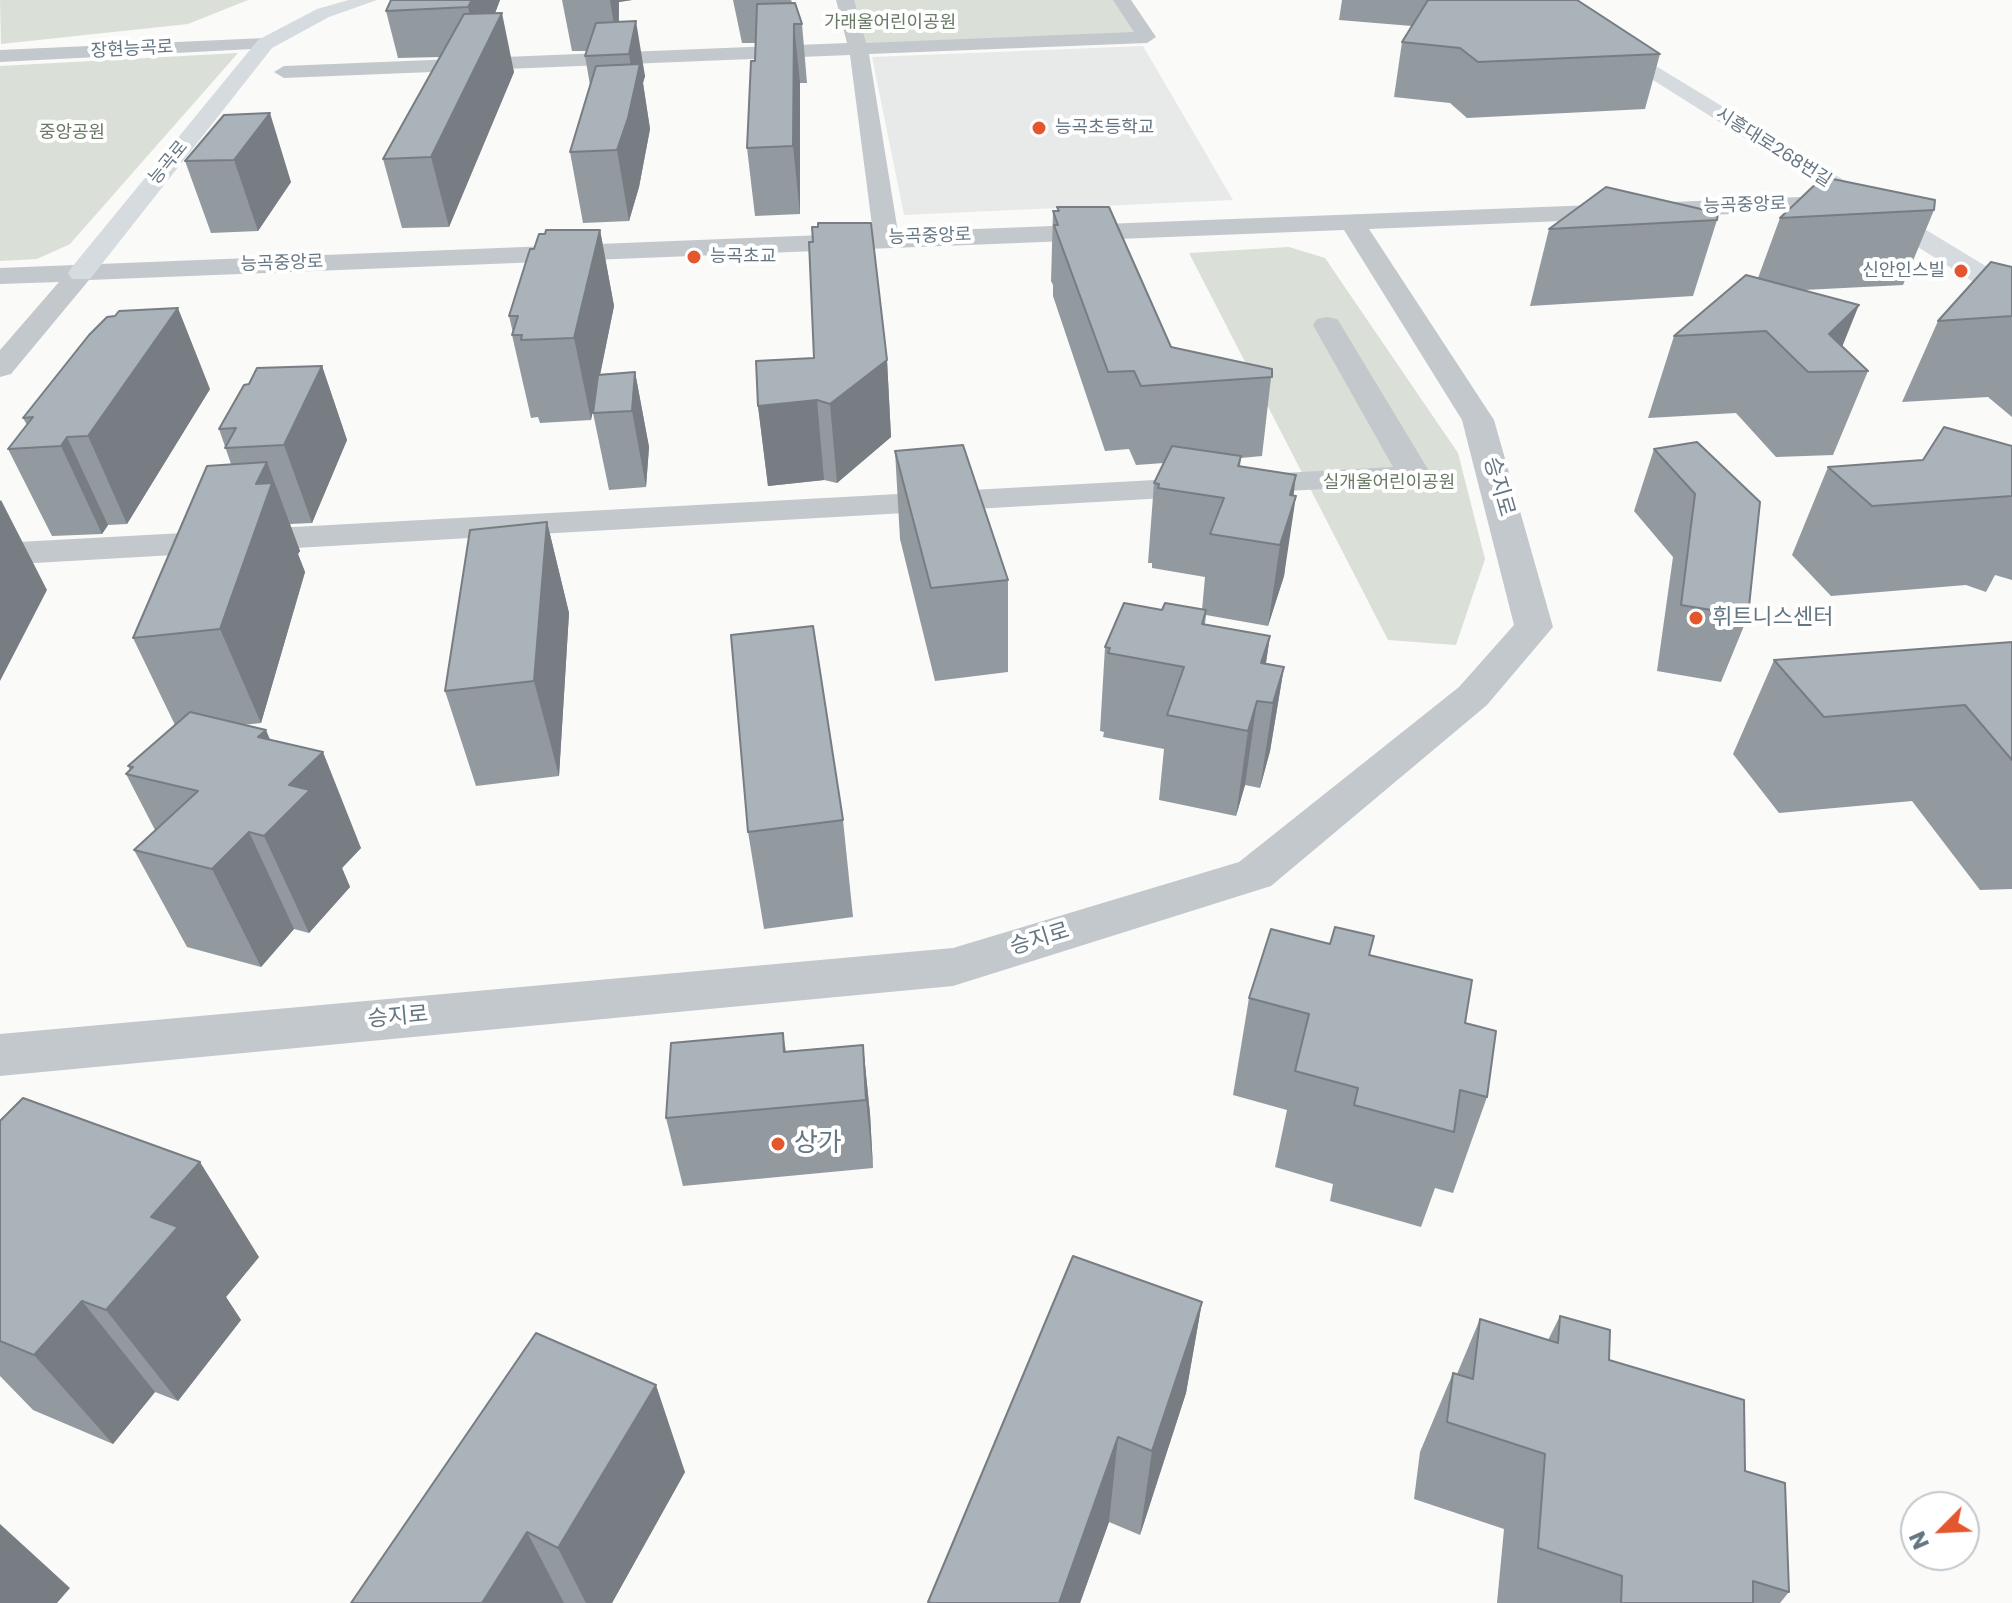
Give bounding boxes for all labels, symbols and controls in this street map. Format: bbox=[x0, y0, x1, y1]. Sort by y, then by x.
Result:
park label: 가래울어린이공원 bbox=[824, 12, 956, 34]
street label: 장현능곡로 bbox=[90, 37, 174, 63]
street label: 시흥대로268번길 bbox=[1711, 104, 1835, 192]
place label: 능곡초등학교 bbox=[1055, 117, 1154, 139]
marker: 능곡초등학교 bbox=[1030, 119, 1048, 137]
park label: 중앙공원 bbox=[39, 122, 105, 144]
street label: 능곡로 bbox=[145, 137, 193, 189]
street label: 능곡중앙로 bbox=[1703, 194, 1787, 218]
street label: 능곡중앙로 bbox=[888, 225, 972, 249]
place label: 능곡초교 bbox=[710, 246, 776, 268]
marker: 능곡초교 bbox=[685, 248, 703, 266]
street label: 능곡중앙로 bbox=[240, 252, 324, 276]
place label: 신안인스빌 bbox=[1862, 260, 1945, 282]
marker: 신안인스빌 bbox=[1952, 262, 1970, 280]
street label: 승지로 bbox=[1477, 454, 1519, 520]
park label: 실개울어린이공원 bbox=[1323, 472, 1455, 494]
place label: 휘트니스센터 bbox=[1712, 605, 1833, 631]
marker: 휘트니스센터 bbox=[1687, 609, 1705, 627]
street label: 승지로 bbox=[1007, 919, 1073, 961]
street label: 승지로 bbox=[367, 1002, 429, 1034]
place label: 상가 bbox=[794, 1128, 842, 1160]
marker: 상가 bbox=[769, 1135, 787, 1153]
north arrow bbox=[1900, 1491, 1980, 1571]
text: N bbox=[1902, 1526, 1937, 1554]

